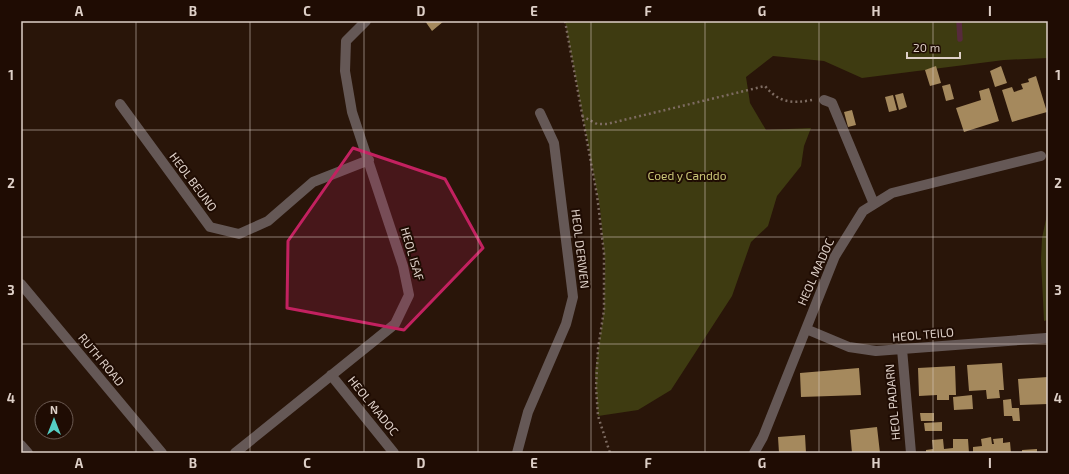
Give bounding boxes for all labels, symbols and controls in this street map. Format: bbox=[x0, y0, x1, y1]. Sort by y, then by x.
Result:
text: A bbox=[75, 3, 84, 19]
text: B bbox=[189, 3, 197, 19]
text: C bbox=[303, 3, 311, 19]
text: D bbox=[417, 3, 426, 19]
text: E bbox=[530, 3, 538, 19]
text: F bbox=[644, 3, 652, 19]
text: G bbox=[758, 3, 766, 19]
text: H bbox=[872, 3, 881, 19]
text: I bbox=[988, 3, 992, 19]
scale bar bbox=[907, 34, 960, 60]
text: 20 m bbox=[913, 40, 940, 54]
text: 1 bbox=[8, 67, 14, 83]
text: 1 bbox=[1055, 67, 1061, 83]
street label: HEOL BEUNO bbox=[167, 149, 220, 214]
park label: Coed y Canddo bbox=[647, 168, 727, 182]
text: 2 bbox=[7, 175, 15, 191]
text: 2 bbox=[1054, 175, 1062, 191]
street label: HEOL DERWEN bbox=[569, 208, 593, 289]
street label: HEOL ISAF bbox=[399, 225, 427, 283]
street label: HEOL MADOC bbox=[794, 236, 836, 307]
text: 3 bbox=[7, 282, 15, 298]
text: 3 bbox=[1054, 282, 1062, 298]
street label: HEOL TEILO bbox=[892, 324, 954, 344]
street label: RUTH ROAD bbox=[76, 330, 128, 388]
street label: HEOL PADARN bbox=[882, 363, 902, 441]
street label: HEOL MADOC bbox=[346, 373, 402, 438]
text: 4 bbox=[7, 390, 15, 406]
text: 4 bbox=[1054, 390, 1062, 406]
north arrow bbox=[34, 400, 74, 440]
text: N bbox=[50, 403, 58, 416]
text: A bbox=[75, 455, 84, 471]
text: B bbox=[189, 455, 197, 471]
text: C bbox=[303, 455, 311, 471]
text: D bbox=[417, 455, 426, 471]
text: E bbox=[530, 455, 538, 471]
text: F bbox=[644, 455, 652, 471]
text: G bbox=[758, 455, 766, 471]
text: H bbox=[872, 455, 881, 471]
text: I bbox=[988, 455, 992, 471]

